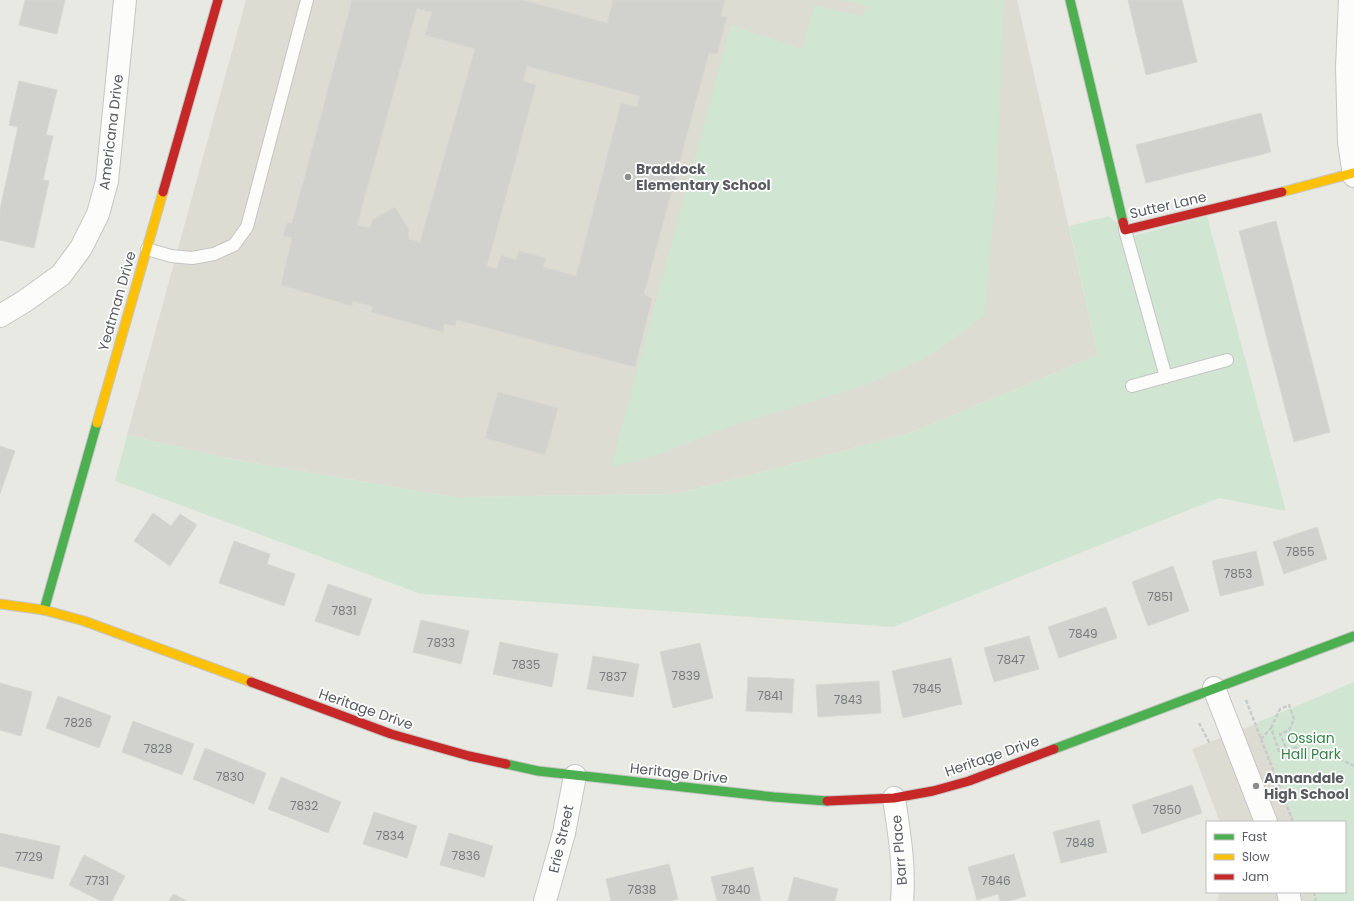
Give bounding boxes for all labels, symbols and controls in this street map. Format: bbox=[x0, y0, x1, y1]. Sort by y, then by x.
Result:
street label: Americana Drive bbox=[94, 73, 128, 191]
place label: Braddock Elementary School bbox=[636, 159, 771, 195]
marker: Braddock Elementary School bbox=[623, 172, 633, 182]
street label: Sutter Lane bbox=[1128, 186, 1209, 224]
street label: Yeatman Drive bbox=[93, 248, 141, 353]
house number: 7855 bbox=[1285, 543, 1315, 560]
house number: 7853 bbox=[1224, 565, 1252, 582]
house number: 7851 bbox=[1147, 588, 1173, 605]
house number: 7831 bbox=[331, 602, 357, 619]
house number: 7849 bbox=[1068, 625, 1098, 642]
house number: 7833 bbox=[427, 634, 455, 651]
house number: 7847 bbox=[997, 651, 1026, 668]
house number: 7835 bbox=[512, 656, 540, 673]
house number: 7839 bbox=[672, 667, 700, 684]
house number: 7837 bbox=[599, 668, 627, 685]
house number: 7845 bbox=[912, 680, 942, 697]
street label: Heritage Drive bbox=[316, 683, 416, 735]
house number: 7841 bbox=[757, 687, 783, 704]
house number: 7843 bbox=[834, 691, 862, 708]
house number: 7826 bbox=[64, 714, 92, 731]
park label: Ossian Hall Park bbox=[1281, 728, 1342, 764]
street label: Heritage Drive bbox=[942, 730, 1042, 782]
house number: 7828 bbox=[144, 740, 172, 757]
street label: Heritage Drive bbox=[629, 758, 729, 788]
house number: 7830 bbox=[216, 768, 244, 785]
place label: Annandale High School bbox=[1264, 768, 1349, 804]
marker: Annandale High School bbox=[1251, 781, 1261, 791]
house number: 7832 bbox=[290, 797, 318, 814]
house number: 7850 bbox=[1152, 801, 1182, 818]
street label: Erie Street bbox=[543, 803, 579, 875]
street label: Barr Place bbox=[886, 814, 912, 886]
legend bbox=[1206, 821, 1346, 893]
house number: 7834 bbox=[376, 827, 405, 844]
text: Fast bbox=[1242, 828, 1267, 845]
house number: 7848 bbox=[1065, 834, 1095, 851]
house number: 7836 bbox=[452, 847, 480, 864]
house number: 7729 bbox=[15, 848, 43, 865]
text: Slow bbox=[1242, 848, 1270, 865]
text: Jam bbox=[1242, 868, 1269, 885]
house number: 7731 bbox=[85, 872, 109, 889]
house number: 7846 bbox=[981, 872, 1011, 889]
house number: 7838 bbox=[628, 881, 656, 898]
house number: 7840 bbox=[721, 881, 751, 898]

